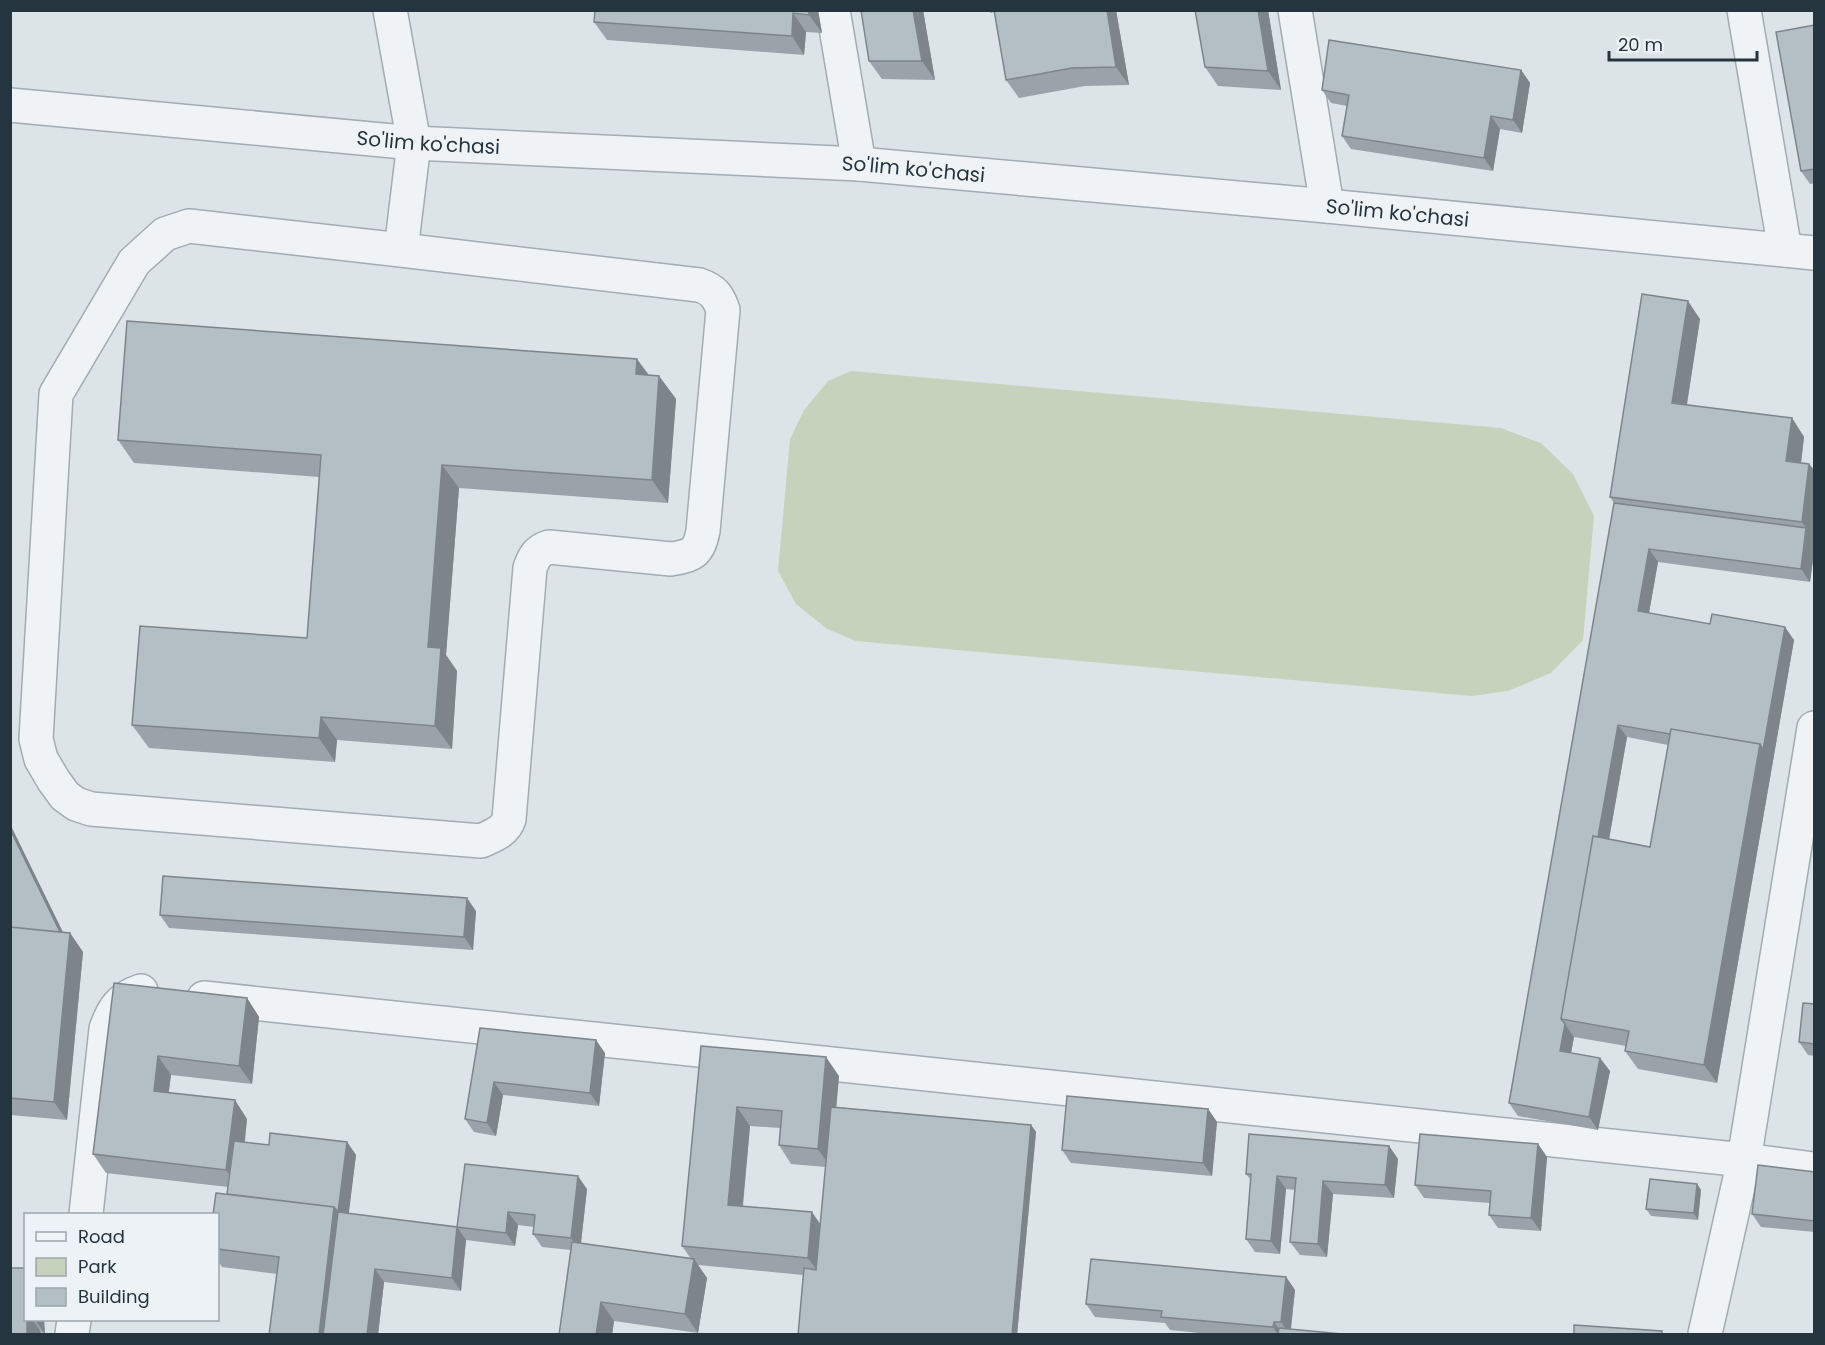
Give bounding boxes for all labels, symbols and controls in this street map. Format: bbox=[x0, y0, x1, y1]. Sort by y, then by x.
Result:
scale bar bbox=[1609, 24, 1758, 62]
text: 20 m bbox=[1618, 32, 1663, 57]
street label: So'lim ko'chasi bbox=[355, 124, 501, 161]
street label: So'lim ko'chasi bbox=[841, 149, 986, 189]
street label: So'lim ko'chasi bbox=[1325, 192, 1470, 234]
legend bbox=[24, 1213, 219, 1321]
text: Road bbox=[78, 1224, 125, 1249]
text: Park bbox=[78, 1254, 117, 1279]
text: Building bbox=[78, 1284, 150, 1309]

